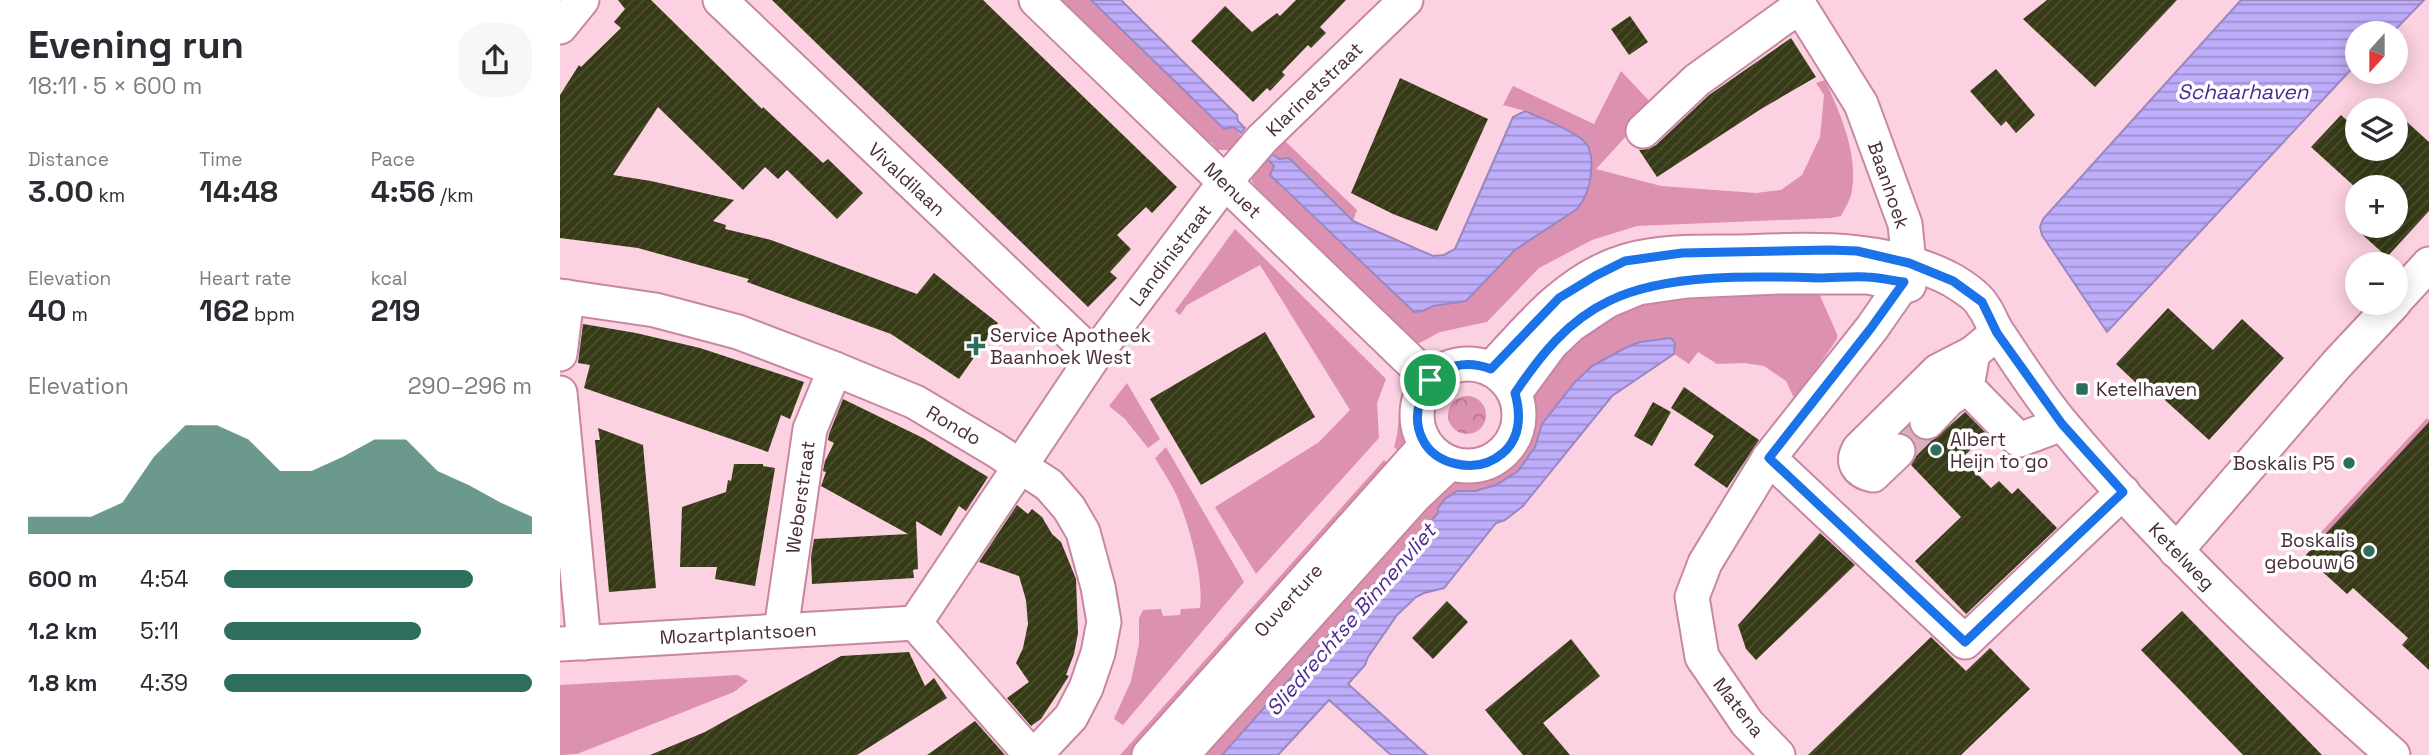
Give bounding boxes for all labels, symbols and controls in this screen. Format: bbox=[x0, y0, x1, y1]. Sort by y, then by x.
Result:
text: Evening run bbox=[28, 21, 244, 69]
north arrow bbox=[2345, 21, 2408, 84]
map controls bbox=[2345, 21, 2408, 315]
button: share bbox=[458, 23, 532, 97]
street label: Klarinetstraat bbox=[1260, 37, 1368, 142]
text: 18:11 · 5 × 600 m bbox=[28, 71, 202, 101]
water label: Schaarhaven bbox=[2178, 78, 2310, 105]
button: layers bbox=[2345, 98, 2408, 161]
street label: Vivaldilaan bbox=[863, 137, 951, 222]
street label: Baanhoek bbox=[1862, 138, 1915, 232]
text: Distance bbox=[28, 147, 109, 172]
text: Time bbox=[199, 147, 243, 172]
text: Pace bbox=[371, 147, 415, 172]
street label: Menuet bbox=[1199, 157, 1267, 224]
text: 3.00 bbox=[28, 172, 94, 211]
text: 14:48 bbox=[199, 172, 278, 211]
text: 4:56 bbox=[371, 172, 435, 211]
button: + bbox=[2345, 175, 2408, 238]
text: km bbox=[94, 183, 125, 208]
text: /km bbox=[435, 183, 474, 208]
street label: Landinistraat bbox=[1124, 199, 1217, 311]
button: − bbox=[2345, 252, 2408, 315]
text: Elevation bbox=[28, 266, 111, 291]
text: Heart rate bbox=[199, 266, 292, 291]
text: kcal bbox=[371, 266, 407, 291]
text: 40 bbox=[28, 291, 67, 330]
text: 162 bbox=[199, 291, 249, 330]
text: 219 bbox=[371, 291, 421, 330]
text: m bbox=[67, 302, 88, 327]
text: bpm bbox=[249, 302, 295, 327]
place label: Service Apotheek Baanhoek West bbox=[990, 323, 1151, 370]
marker: Service Apotheek Baanhoek West bbox=[968, 338, 984, 354]
pin bbox=[1400, 350, 1460, 410]
icon: arrive bbox=[1411, 361, 1449, 399]
text: Elevation bbox=[28, 371, 129, 401]
text: 290–296 m bbox=[408, 371, 532, 401]
place label: Ketelhaven bbox=[2096, 377, 2197, 402]
marker: Ketelhaven bbox=[2074, 381, 2090, 397]
street label: Rondo bbox=[922, 400, 986, 451]
place label: Albert Heijn to go bbox=[1950, 427, 2049, 474]
street label: Weberstraat bbox=[780, 439, 821, 555]
marker: Albert Heijn to go bbox=[1928, 442, 1944, 458]
place label: Boskalis P5 bbox=[2233, 451, 2335, 476]
marker: Boskalis P5 bbox=[2341, 455, 2357, 471]
water label: Sliedrechtse Binnenvliet bbox=[1260, 516, 1443, 721]
street label: Ketelweg bbox=[2143, 517, 2220, 596]
place label: Boskalis gebouw 6 bbox=[2264, 528, 2355, 575]
marker: Boskalis gebouw 6 bbox=[2361, 543, 2377, 559]
street label: Ouverture bbox=[1249, 558, 1328, 643]
text: 600 m bbox=[28, 564, 98, 594]
text: 4:54 bbox=[140, 564, 188, 594]
text: 1.2 km bbox=[28, 616, 97, 646]
text: 5:11 bbox=[140, 616, 179, 646]
street label: Mozartplantsoen bbox=[659, 617, 817, 650]
text: 1.8 km bbox=[28, 668, 98, 698]
text: 4:39 bbox=[140, 668, 188, 698]
street label: Matena bbox=[1708, 672, 1770, 742]

